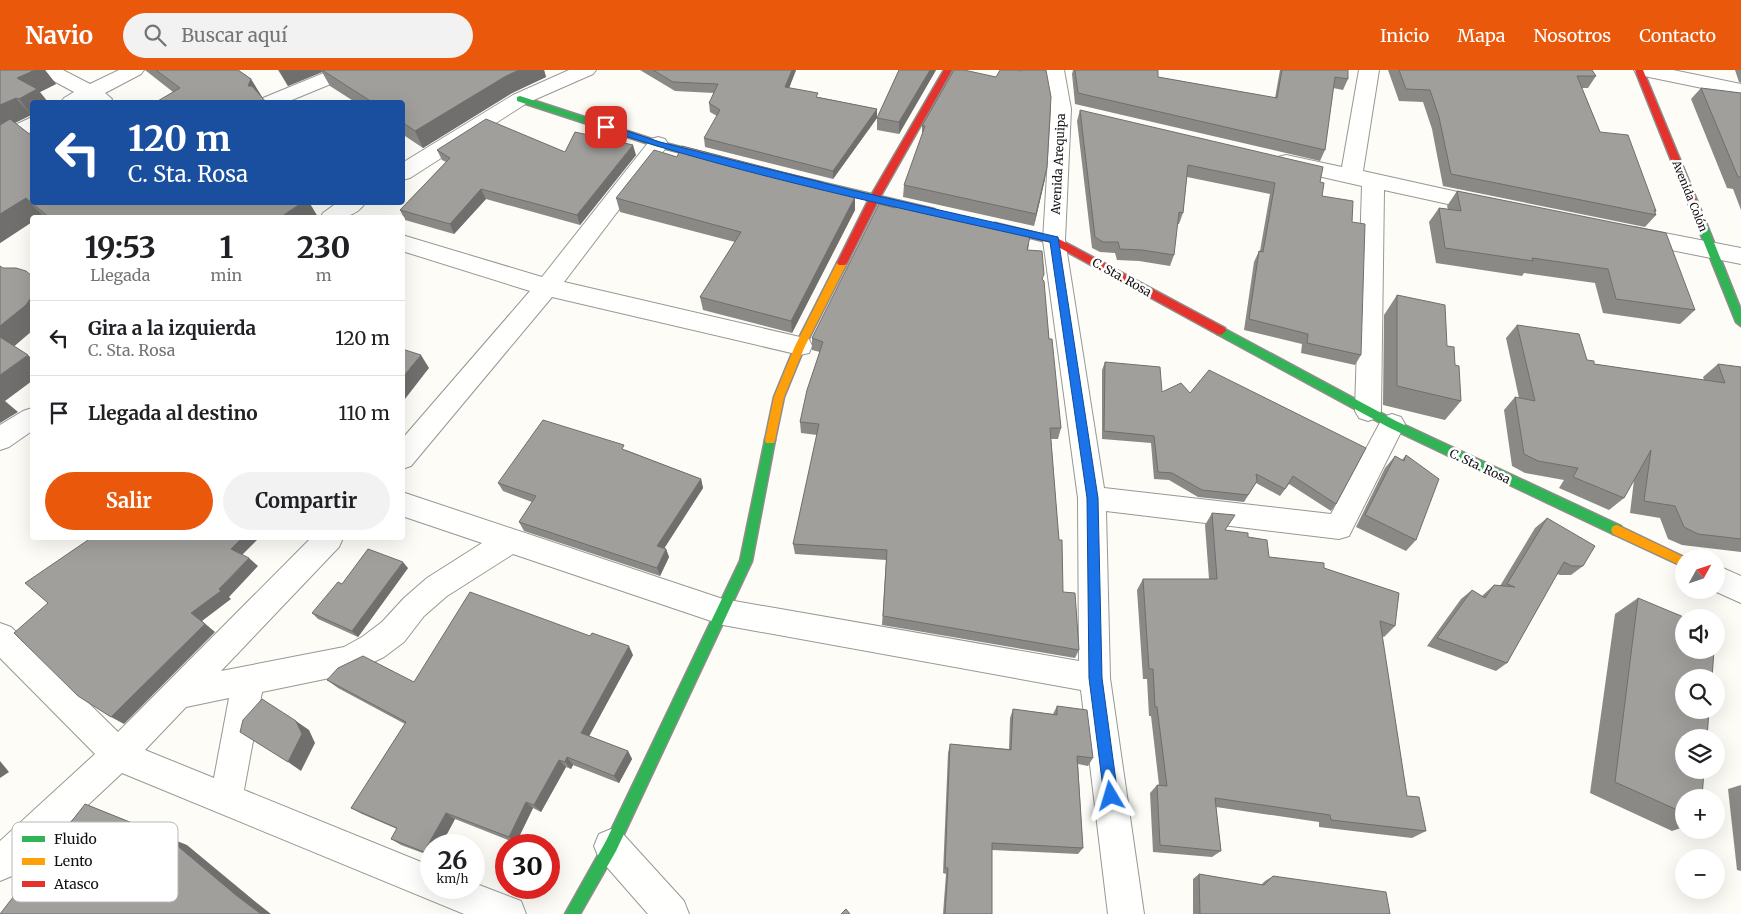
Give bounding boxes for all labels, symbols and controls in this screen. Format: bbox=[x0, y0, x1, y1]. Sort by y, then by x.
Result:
search box bbox=[123, 13, 473, 58]
text: Navio bbox=[25, 20, 93, 51]
icon: search bbox=[141, 21, 169, 49]
text: Buscar aquí bbox=[181, 23, 287, 47]
text: Inicio bbox=[1380, 24, 1429, 47]
text: Mapa bbox=[1457, 24, 1506, 47]
text: Nosotros bbox=[1534, 24, 1611, 47]
text: Contacto bbox=[1639, 24, 1716, 47]
pin bbox=[585, 106, 627, 148]
street label: Avenida Arequipa bbox=[1048, 112, 1068, 216]
icon: arrive bbox=[592, 113, 620, 141]
text: 120 m bbox=[128, 117, 231, 161]
icon: left bbox=[45, 120, 110, 185]
street label: Avenida Colón bbox=[1669, 157, 1711, 234]
text: C. Sta. Rosa bbox=[128, 160, 248, 188]
text: 19:53 bbox=[85, 228, 156, 266]
text: 1 bbox=[219, 228, 233, 266]
text: 230 bbox=[297, 228, 350, 266]
street label: C. Sta. Rosa bbox=[1090, 255, 1155, 300]
text: Llegada bbox=[90, 265, 150, 285]
text: min bbox=[211, 265, 242, 285]
text: m bbox=[316, 265, 332, 285]
text: Gira a la izquierda bbox=[88, 316, 256, 340]
icon: left bbox=[45, 324, 73, 352]
text: 120 m bbox=[335, 326, 390, 350]
text: C. Sta. Rosa bbox=[88, 340, 175, 360]
icon: arrive bbox=[45, 399, 73, 427]
text: Llegada al destino bbox=[88, 401, 258, 425]
text: 110 m bbox=[339, 401, 390, 425]
street label: C. Sta. Rosa bbox=[1447, 445, 1513, 487]
button: Salir bbox=[45, 472, 213, 530]
button: Compartir bbox=[223, 472, 390, 530]
north arrow bbox=[1675, 549, 1725, 599]
map controls bbox=[1675, 549, 1725, 899]
button: sound bbox=[1675, 609, 1725, 659]
button: search bbox=[1675, 669, 1725, 719]
button: layers bbox=[1675, 729, 1725, 779]
position arrow bbox=[1084, 769, 1136, 821]
button: + bbox=[1675, 789, 1725, 839]
legend bbox=[12, 822, 178, 902]
text: Fluido bbox=[54, 830, 97, 848]
speed limit sign: 30 bbox=[495, 834, 560, 899]
text: 26 bbox=[438, 844, 467, 876]
button: − bbox=[1675, 849, 1725, 899]
text: Lento bbox=[54, 852, 93, 870]
text: km/h bbox=[437, 871, 468, 886]
text: Atasco bbox=[53, 875, 99, 893]

